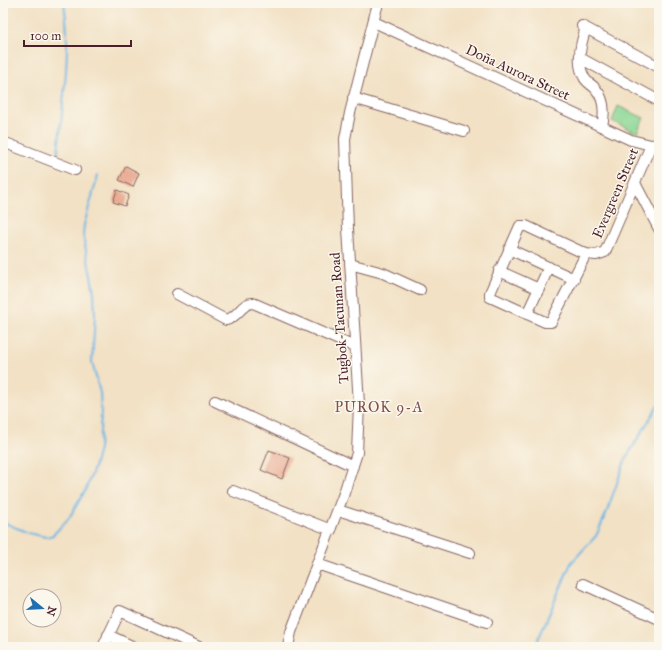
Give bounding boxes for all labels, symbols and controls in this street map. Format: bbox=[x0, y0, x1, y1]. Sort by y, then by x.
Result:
scale bar bbox=[24, 22, 131, 48]
text: 100 m bbox=[30, 29, 61, 43]
street label: Doña Aurora Street bbox=[463, 41, 572, 104]
street label: Evergreen Street bbox=[589, 146, 642, 241]
street label: Tugbok-Tacunan Road bbox=[326, 252, 353, 384]
district label: PUROK 9-A bbox=[334, 398, 424, 416]
north arrow bbox=[22, 588, 62, 628]
text: N bbox=[43, 604, 59, 618]

